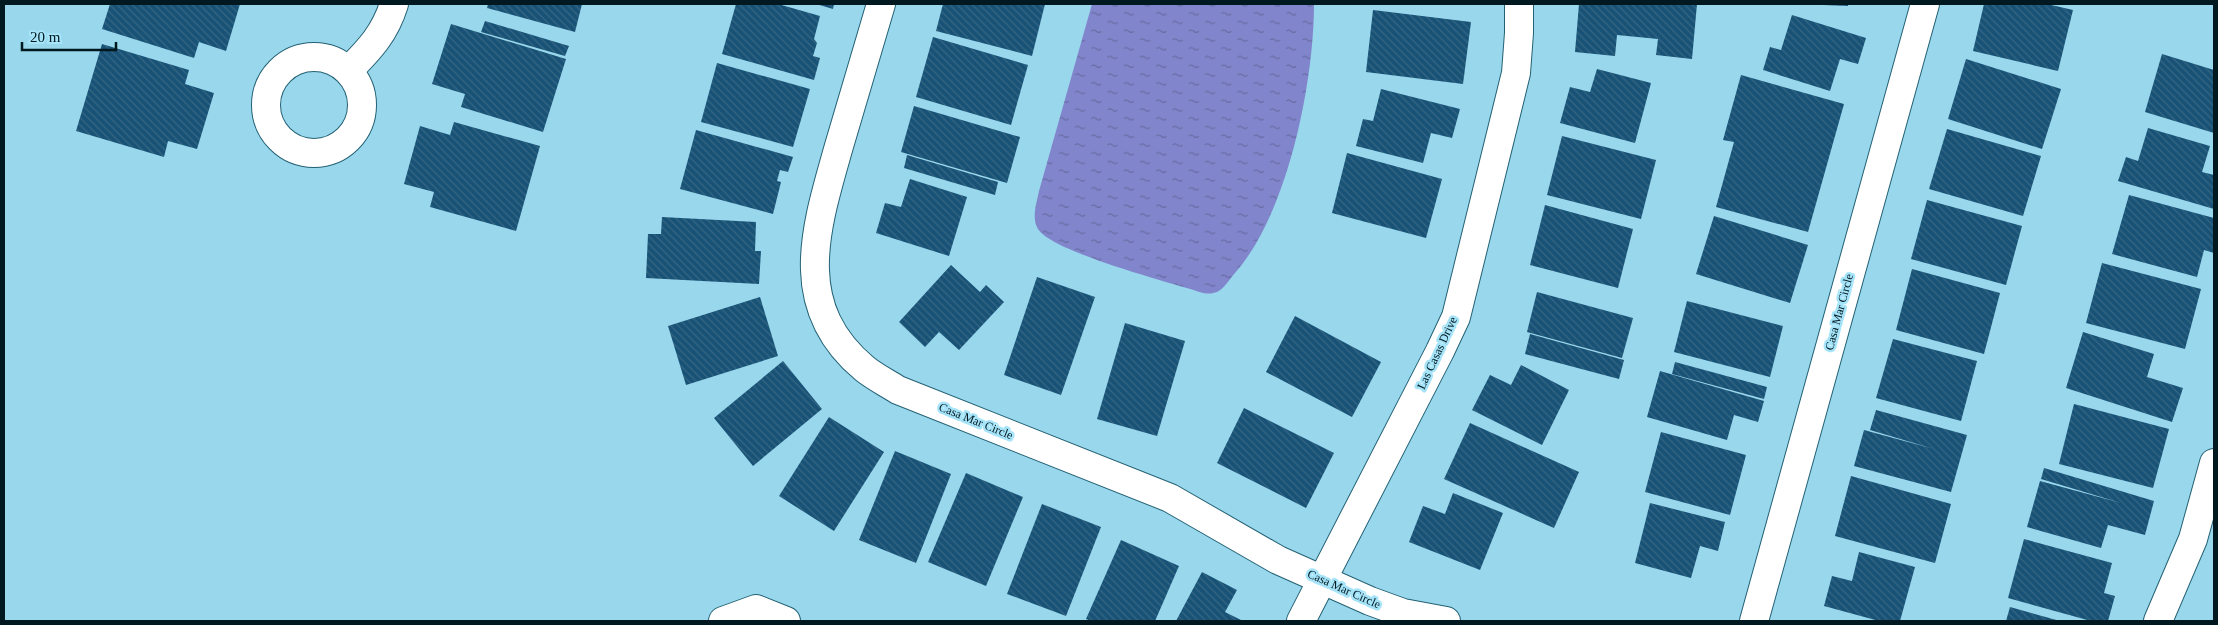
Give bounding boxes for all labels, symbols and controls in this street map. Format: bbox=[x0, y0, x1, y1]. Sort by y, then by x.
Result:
scale bar bbox=[22, 20, 116, 52]
text: 20 m bbox=[30, 29, 61, 45]
street label: Casa Mar Circle bbox=[1822, 272, 1856, 352]
street label: Las Casas Drive bbox=[1414, 314, 1460, 392]
street label: Casa Mar Circle bbox=[937, 400, 1015, 442]
street label: Casa Mar Circle bbox=[1305, 567, 1383, 611]

